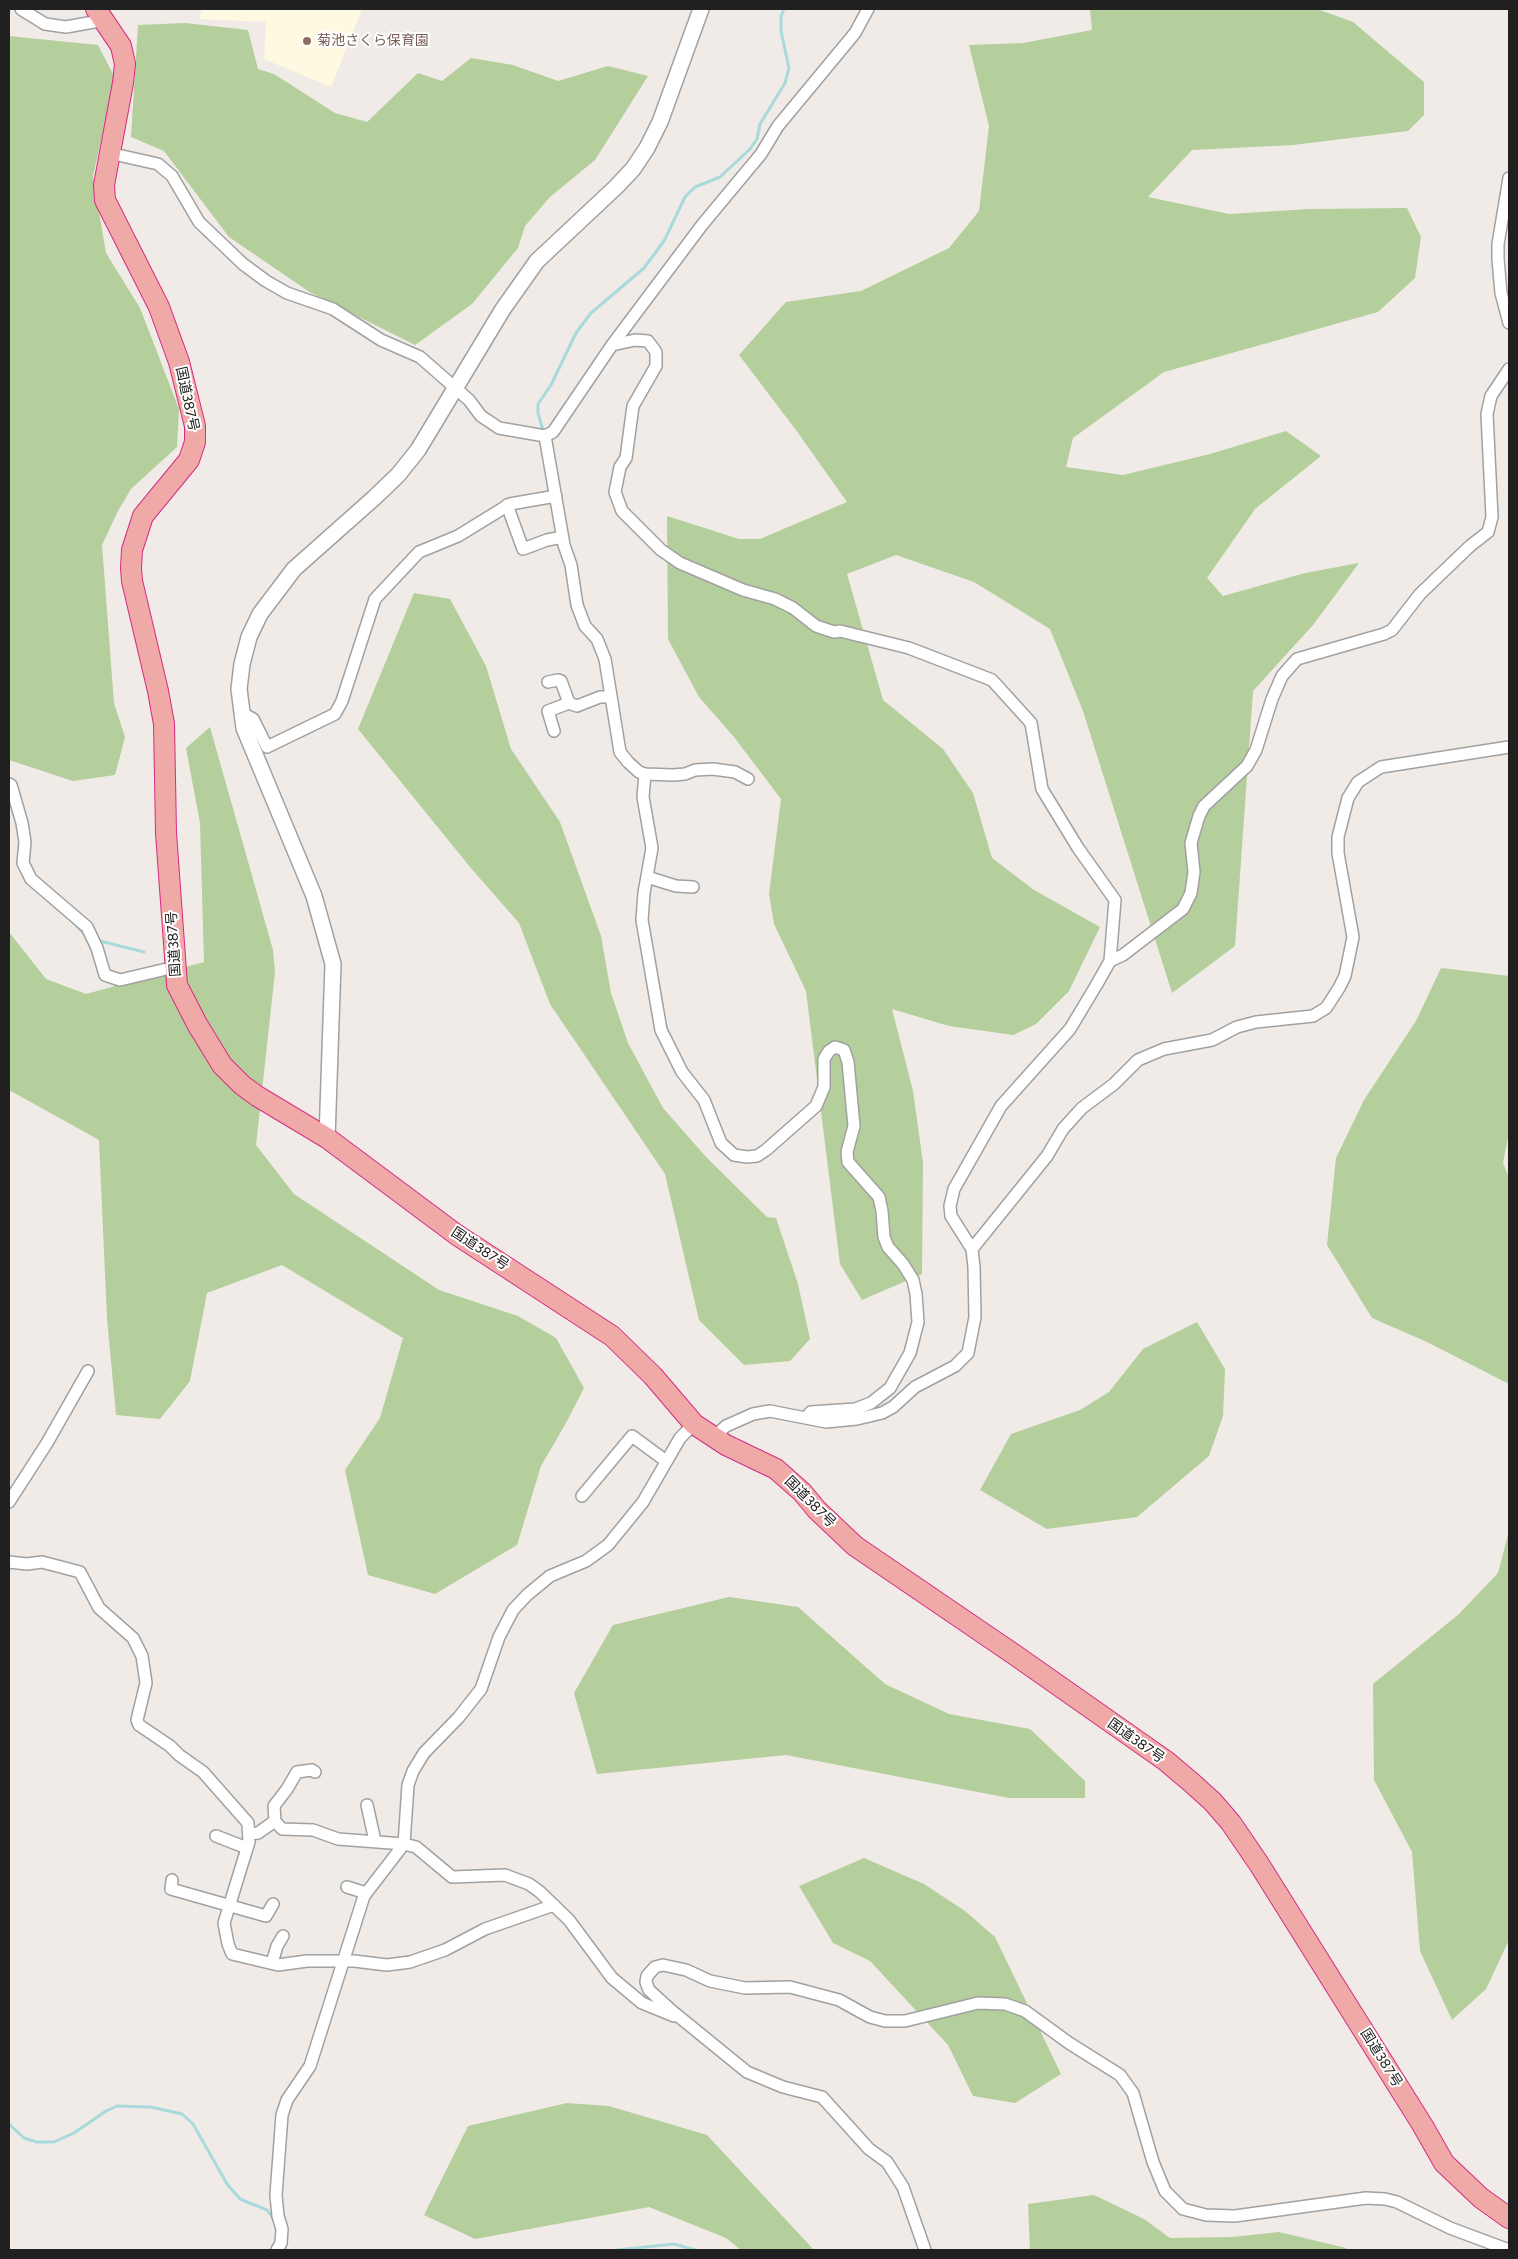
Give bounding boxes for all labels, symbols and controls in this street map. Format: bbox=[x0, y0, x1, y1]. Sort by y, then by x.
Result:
place label: 菊池さくら保育園 bbox=[317, 33, 429, 49]
marker: 菊池さくら保育園 bbox=[301, 35, 313, 47]
street label: 国道387号 bbox=[172, 365, 202, 433]
street label: 国道387号 bbox=[163, 911, 185, 977]
street label: 国道387号 bbox=[448, 1224, 512, 1274]
street label: 国道387号 bbox=[781, 1473, 839, 1531]
street label: 国道387号 bbox=[1104, 1715, 1168, 1767]
street label: 国道387号 bbox=[1356, 2026, 1406, 2090]

